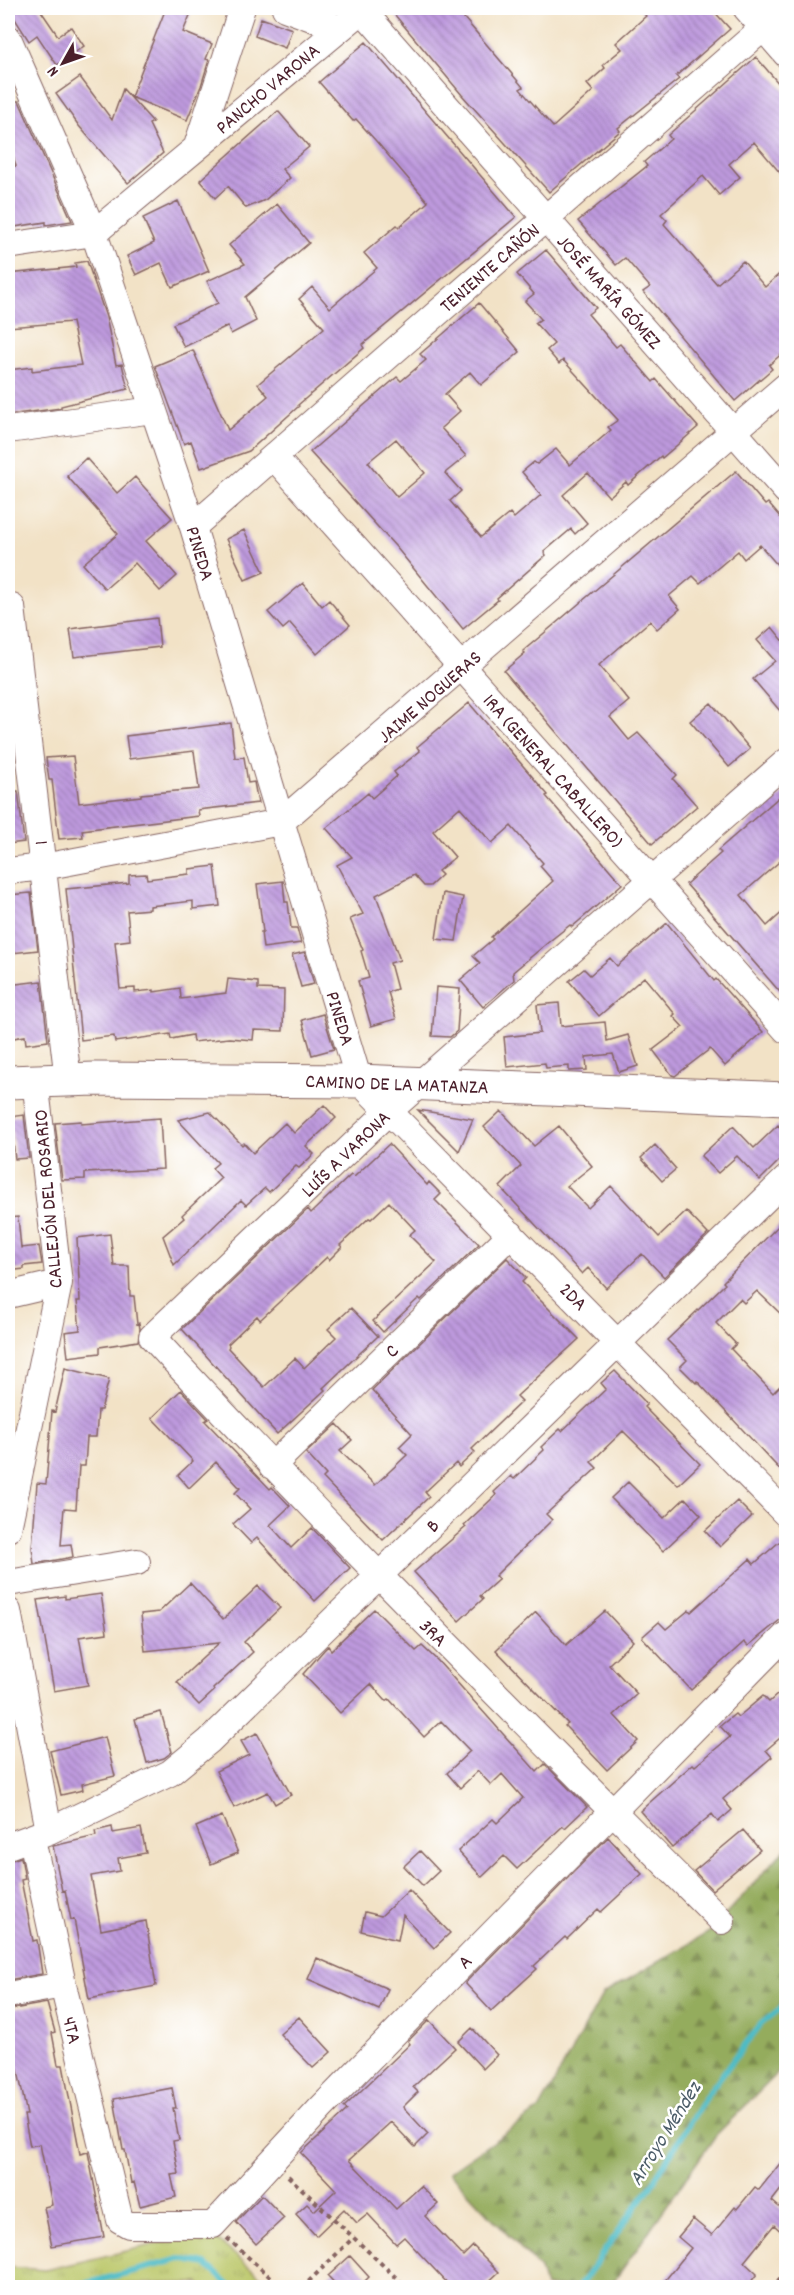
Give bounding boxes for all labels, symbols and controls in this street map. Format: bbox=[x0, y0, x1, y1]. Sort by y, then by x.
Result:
north arrow bbox=[33, 33, 93, 93]
street label: PANCHO VARONA bbox=[211, 38, 327, 142]
text: N bbox=[42, 61, 65, 81]
street label: TENIENTE CAÑÓN bbox=[435, 218, 547, 321]
street label: JOSÉ MARÍA GÓMEZ bbox=[549, 230, 667, 357]
street label: PINEDA bbox=[177, 523, 220, 585]
street label: JAIME NOGUERAS bbox=[373, 645, 489, 751]
street label: 1RA (GENERAL CABALLERO) bbox=[475, 689, 629, 855]
street label: 1 bbox=[29, 839, 57, 847]
street label: PINEDA bbox=[317, 988, 360, 1050]
street label: CAMINO DE LA MATANZA bbox=[305, 1069, 489, 1103]
street label: LUÍS A VARONA bbox=[296, 1105, 398, 1205]
street label: CALLEJÓN DEL ROSARIO bbox=[28, 1108, 72, 1289]
street label: 2DA bbox=[551, 1278, 592, 1319]
street label: C bbox=[380, 1339, 406, 1366]
street label: B bbox=[421, 1514, 447, 1540]
street label: 3RA bbox=[412, 1614, 452, 1655]
street label: A bbox=[452, 1949, 480, 1977]
street label: 4TA bbox=[53, 2014, 87, 2047]
water label: Arroyo Méndez bbox=[623, 2076, 711, 2192]

